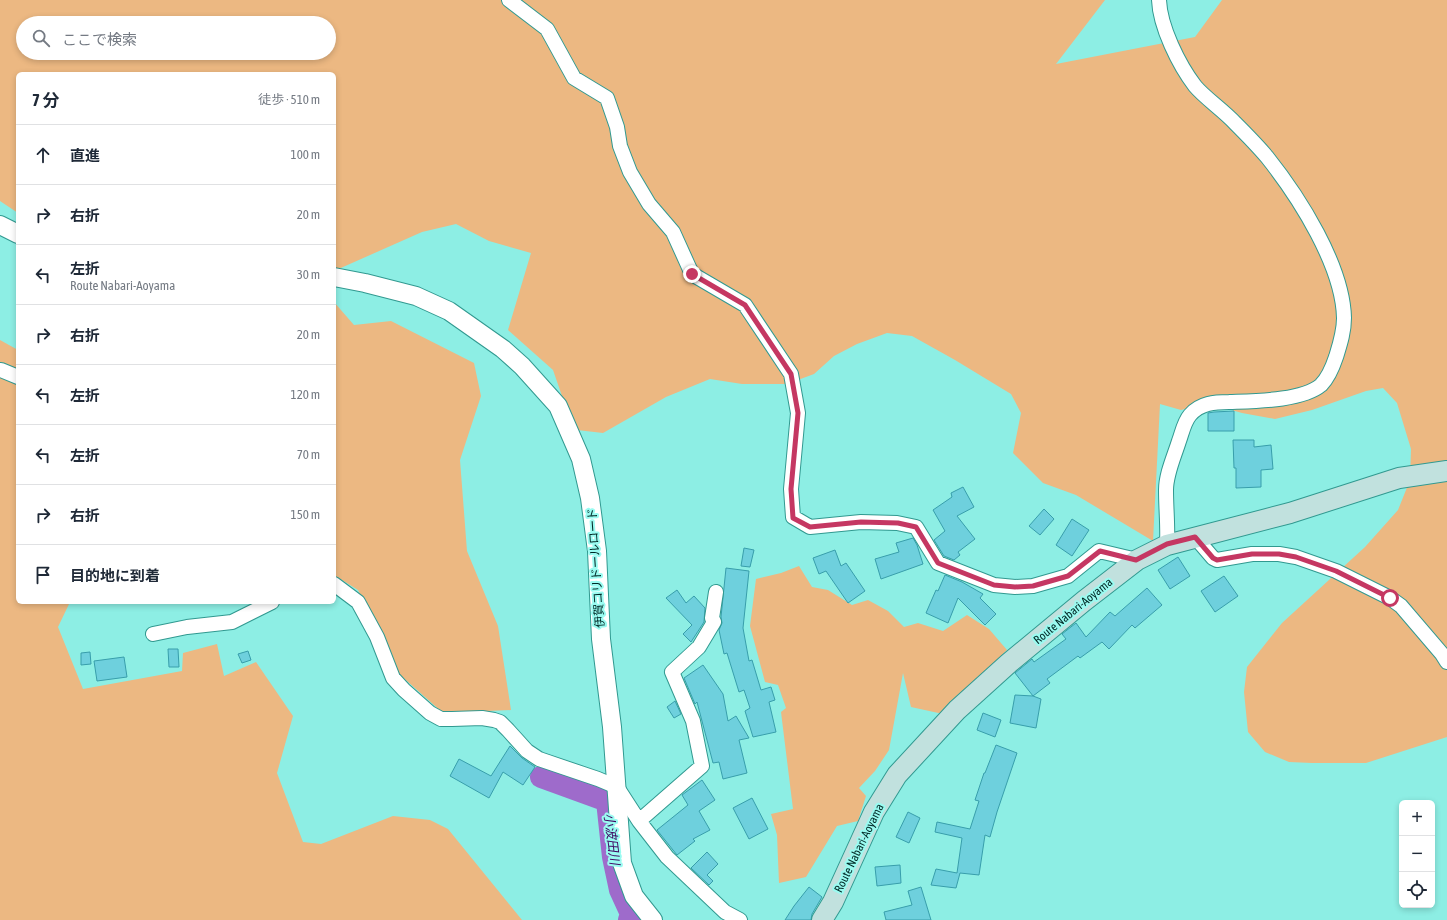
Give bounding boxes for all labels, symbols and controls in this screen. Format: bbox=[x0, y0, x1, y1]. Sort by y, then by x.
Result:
search box bbox=[16, 16, 336, 60]
icon: search bbox=[30, 27, 52, 49]
text: ここで検索 bbox=[62, 31, 137, 48]
text: 7 分 bbox=[32, 90, 59, 110]
text: 徒歩 · 510 m bbox=[258, 92, 320, 107]
icon: ahead bbox=[32, 144, 54, 166]
text: 直進 bbox=[70, 147, 100, 164]
text: 100 m bbox=[291, 147, 320, 162]
icon: right bbox=[32, 204, 54, 226]
text: 右折 bbox=[70, 207, 100, 224]
text: 20 m bbox=[297, 207, 320, 222]
text: 左折 bbox=[70, 260, 100, 277]
icon: left bbox=[32, 264, 54, 286]
route end bbox=[683, 265, 701, 283]
text: 30 m bbox=[297, 267, 320, 282]
text: Route Nabari-Aoyama bbox=[70, 278, 175, 293]
icon: right bbox=[32, 324, 54, 346]
text: 右折 bbox=[70, 327, 100, 344]
text: 20 m bbox=[297, 327, 320, 342]
icon: left bbox=[32, 384, 54, 406]
text: 左折 bbox=[70, 387, 100, 404]
text: 120 m bbox=[291, 387, 320, 402]
icon: left bbox=[32, 444, 54, 466]
text: 左折 bbox=[70, 447, 100, 464]
text: 70 m bbox=[297, 447, 320, 462]
icon: right bbox=[32, 504, 54, 526]
text: 右折 bbox=[70, 507, 100, 524]
text: 150 m bbox=[291, 507, 320, 522]
street label: 伊賀コリドールロード bbox=[585, 508, 607, 628]
icon: arrive bbox=[32, 564, 54, 586]
text: 目的地に到着 bbox=[70, 567, 160, 584]
street label: Route Nabari-Aoyama bbox=[1031, 575, 1115, 647]
route start bbox=[1381, 589, 1399, 607]
map controls bbox=[1399, 800, 1435, 908]
button: + bbox=[1399, 800, 1435, 836]
street label: Route Nabari-Aoyama bbox=[831, 801, 887, 895]
water label: 小波田川 bbox=[601, 812, 623, 868]
button: − bbox=[1399, 836, 1435, 872]
button: locate bbox=[1399, 872, 1435, 908]

